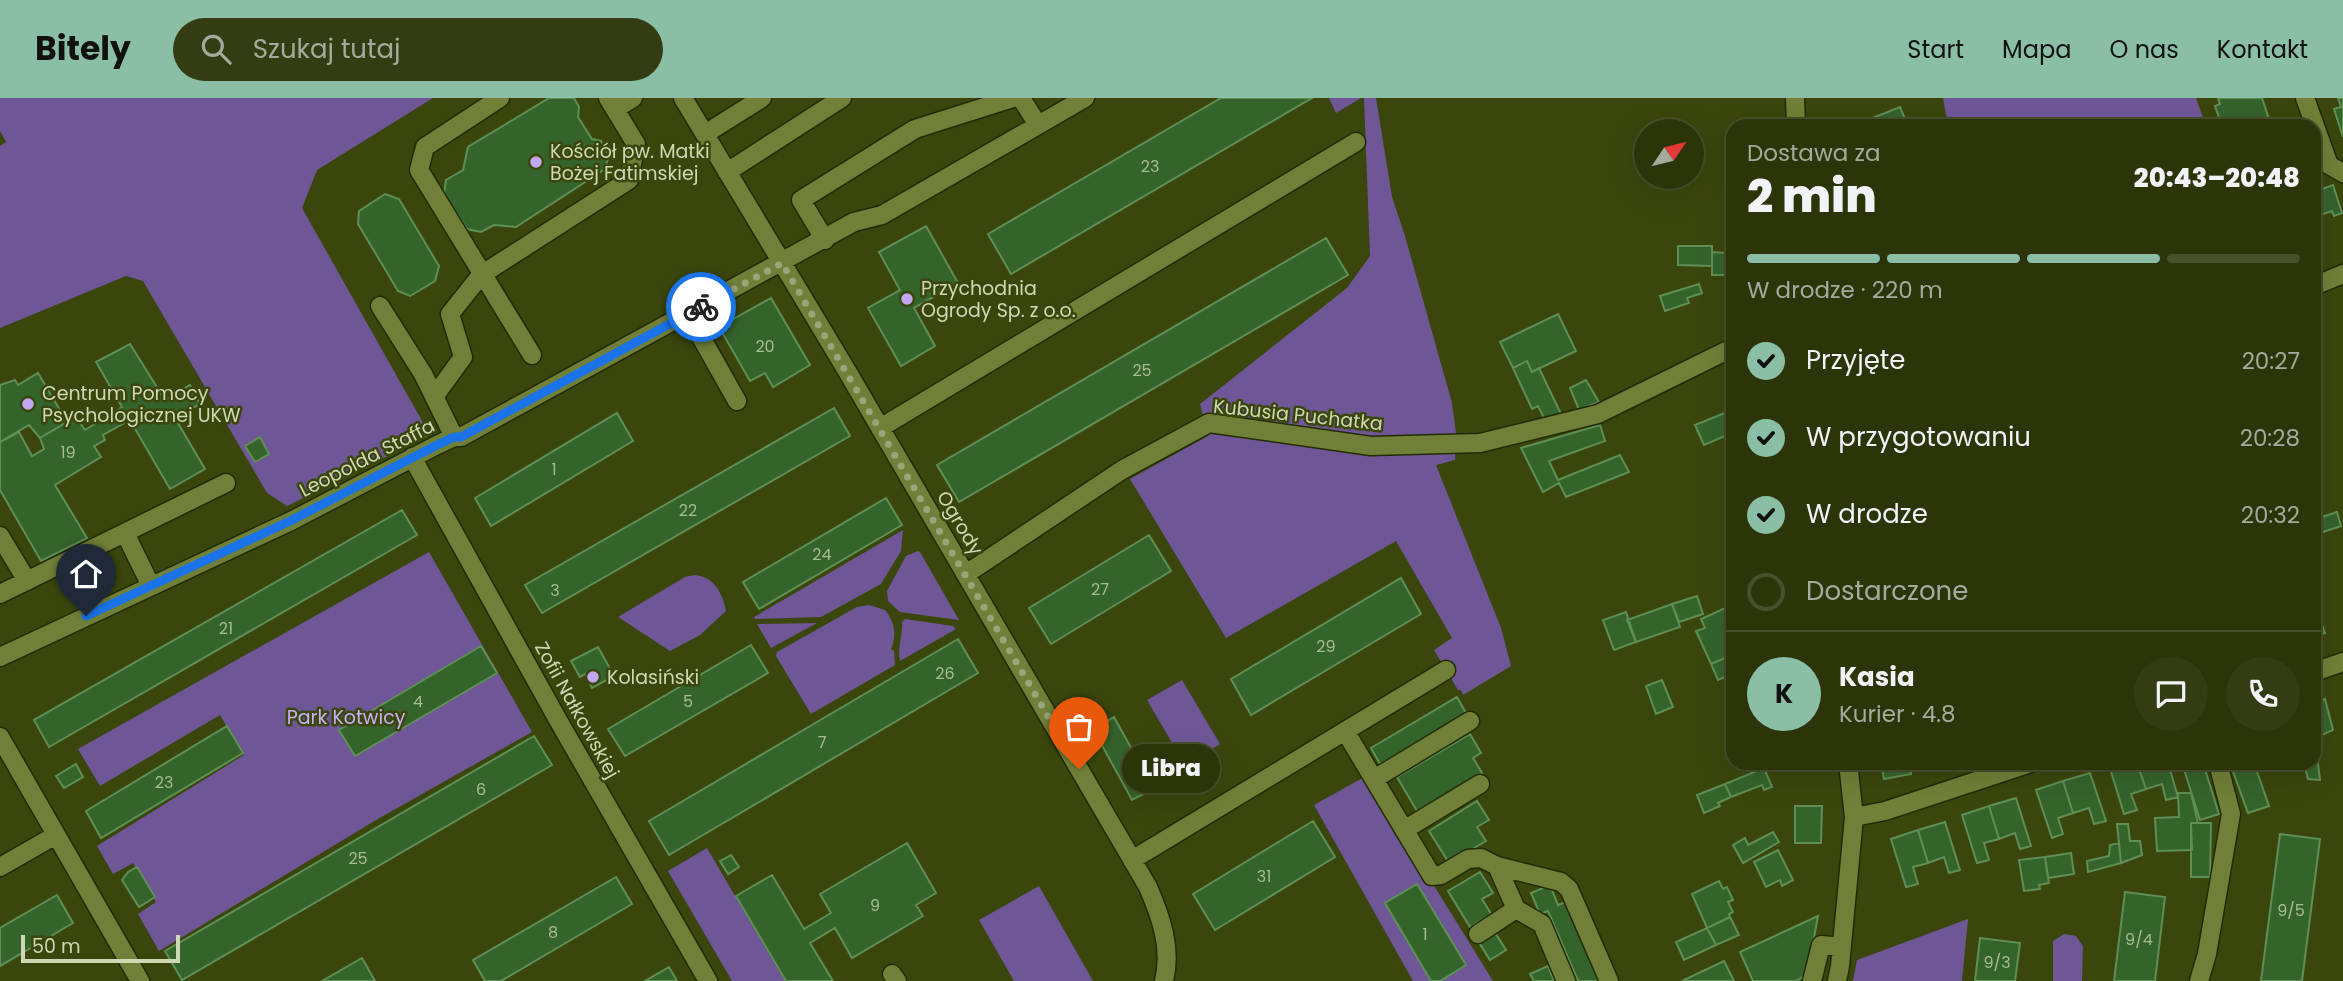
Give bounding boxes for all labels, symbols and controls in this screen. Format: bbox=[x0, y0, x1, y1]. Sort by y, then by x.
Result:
search box bbox=[173, 18, 663, 81]
text: Bitely bbox=[35, 25, 131, 72]
icon: search bbox=[197, 30, 235, 68]
text: Szukaj tutaj bbox=[253, 31, 401, 67]
text: Start bbox=[1907, 33, 1964, 66]
text: Mapa bbox=[2002, 33, 2071, 66]
text: O nas bbox=[2109, 33, 2179, 66]
text: Kontakt bbox=[2217, 33, 2308, 66]
north arrow bbox=[1634, 119, 1704, 189]
map controls bbox=[1634, 119, 1704, 189]
text: Dostawa za bbox=[1747, 137, 1880, 169]
place label: Kościół pw. Matki Bożej Fatimskiej bbox=[550, 138, 710, 187]
marker: Kościół pw. Matki Bożej Fatimskiej bbox=[528, 154, 544, 170]
house number: 23 bbox=[1141, 155, 1159, 178]
text: 20:43–20:48 bbox=[2134, 160, 2300, 196]
text: 2 min bbox=[1747, 164, 1877, 228]
courier bbox=[666, 272, 736, 342]
text: W drodze · 220 m bbox=[1747, 274, 1943, 306]
place label: Przychodnia Ogrody Sp. z o.o. bbox=[921, 275, 1076, 324]
icon: bike bbox=[682, 288, 720, 326]
marker: Przychodnia Ogrody Sp. z o.o. bbox=[899, 291, 915, 307]
house number: 20 bbox=[755, 335, 775, 358]
icon: check bbox=[1747, 342, 1785, 380]
text: Przyjęte bbox=[1806, 342, 1905, 378]
text: 20:27 bbox=[2242, 345, 2300, 377]
house number: 25 bbox=[1132, 359, 1152, 382]
place label: Centrum Pomocy Psychologicznej UKW bbox=[42, 380, 241, 429]
street label: Kubusia Puchatka bbox=[1212, 393, 1384, 437]
marker: Centrum Pomocy Psychologicznej UKW bbox=[20, 396, 36, 412]
street label: Leopolda Staffa bbox=[295, 412, 439, 504]
icon: check bbox=[1747, 419, 1785, 457]
text: W przygotowaniu bbox=[1806, 419, 2031, 455]
text: 20:28 bbox=[2240, 422, 2300, 454]
house number: 19 bbox=[60, 441, 76, 464]
house number: 1 bbox=[551, 458, 557, 481]
street label: Ogrody bbox=[930, 486, 990, 560]
icon: check bbox=[1747, 496, 1785, 534]
text: W drodze bbox=[1806, 496, 1928, 532]
house number: 22 bbox=[679, 499, 697, 522]
text: 20:32 bbox=[2241, 499, 2300, 531]
house number: 24 bbox=[812, 543, 832, 566]
pin bbox=[56, 544, 116, 616]
icon: home bbox=[67, 555, 105, 593]
text: Dostarczone bbox=[1806, 573, 1968, 609]
house number: 27 bbox=[1091, 578, 1109, 601]
house number: 3 bbox=[550, 579, 560, 602]
house number: 21 bbox=[219, 617, 233, 640]
house number: 29 bbox=[1316, 635, 1336, 658]
street label: Zofii Nałkowskiej bbox=[528, 637, 626, 783]
button: chat bbox=[2134, 657, 2208, 731]
button: phone bbox=[2226, 657, 2300, 731]
text: Kasia bbox=[1839, 659, 1915, 695]
house number: 26 bbox=[935, 662, 955, 685]
place label: Kolasiński bbox=[607, 664, 699, 691]
marker: Kolasiński bbox=[585, 669, 601, 685]
text: K bbox=[1775, 676, 1793, 712]
house number: 4 bbox=[413, 690, 423, 713]
house number: 5 bbox=[683, 690, 693, 713]
pin bbox=[1049, 697, 1109, 769]
text: Kurier · 4.8 bbox=[1839, 698, 1956, 730]
park label: Park Kotwicy bbox=[287, 704, 406, 731]
icon: bag bbox=[1060, 708, 1098, 746]
house number: 7 bbox=[818, 731, 827, 754]
callout: Libra bbox=[1121, 744, 1219, 794]
text: Libra bbox=[1141, 752, 1201, 784]
house number: 23 bbox=[155, 771, 173, 794]
house number: 6 bbox=[476, 778, 486, 801]
house number: 25 bbox=[348, 847, 368, 870]
house number: 31 bbox=[1257, 865, 1271, 888]
house number: 9 bbox=[870, 894, 880, 917]
house number: 9/5 bbox=[2277, 899, 2305, 922]
house number: 8 bbox=[548, 921, 558, 944]
house number: 1 bbox=[1422, 923, 1428, 946]
house number: 9/4 bbox=[2125, 928, 2153, 951]
scale bar bbox=[21, 932, 180, 964]
text: 50 m bbox=[32, 933, 81, 960]
house number: 9/3 bbox=[1983, 951, 2011, 974]

